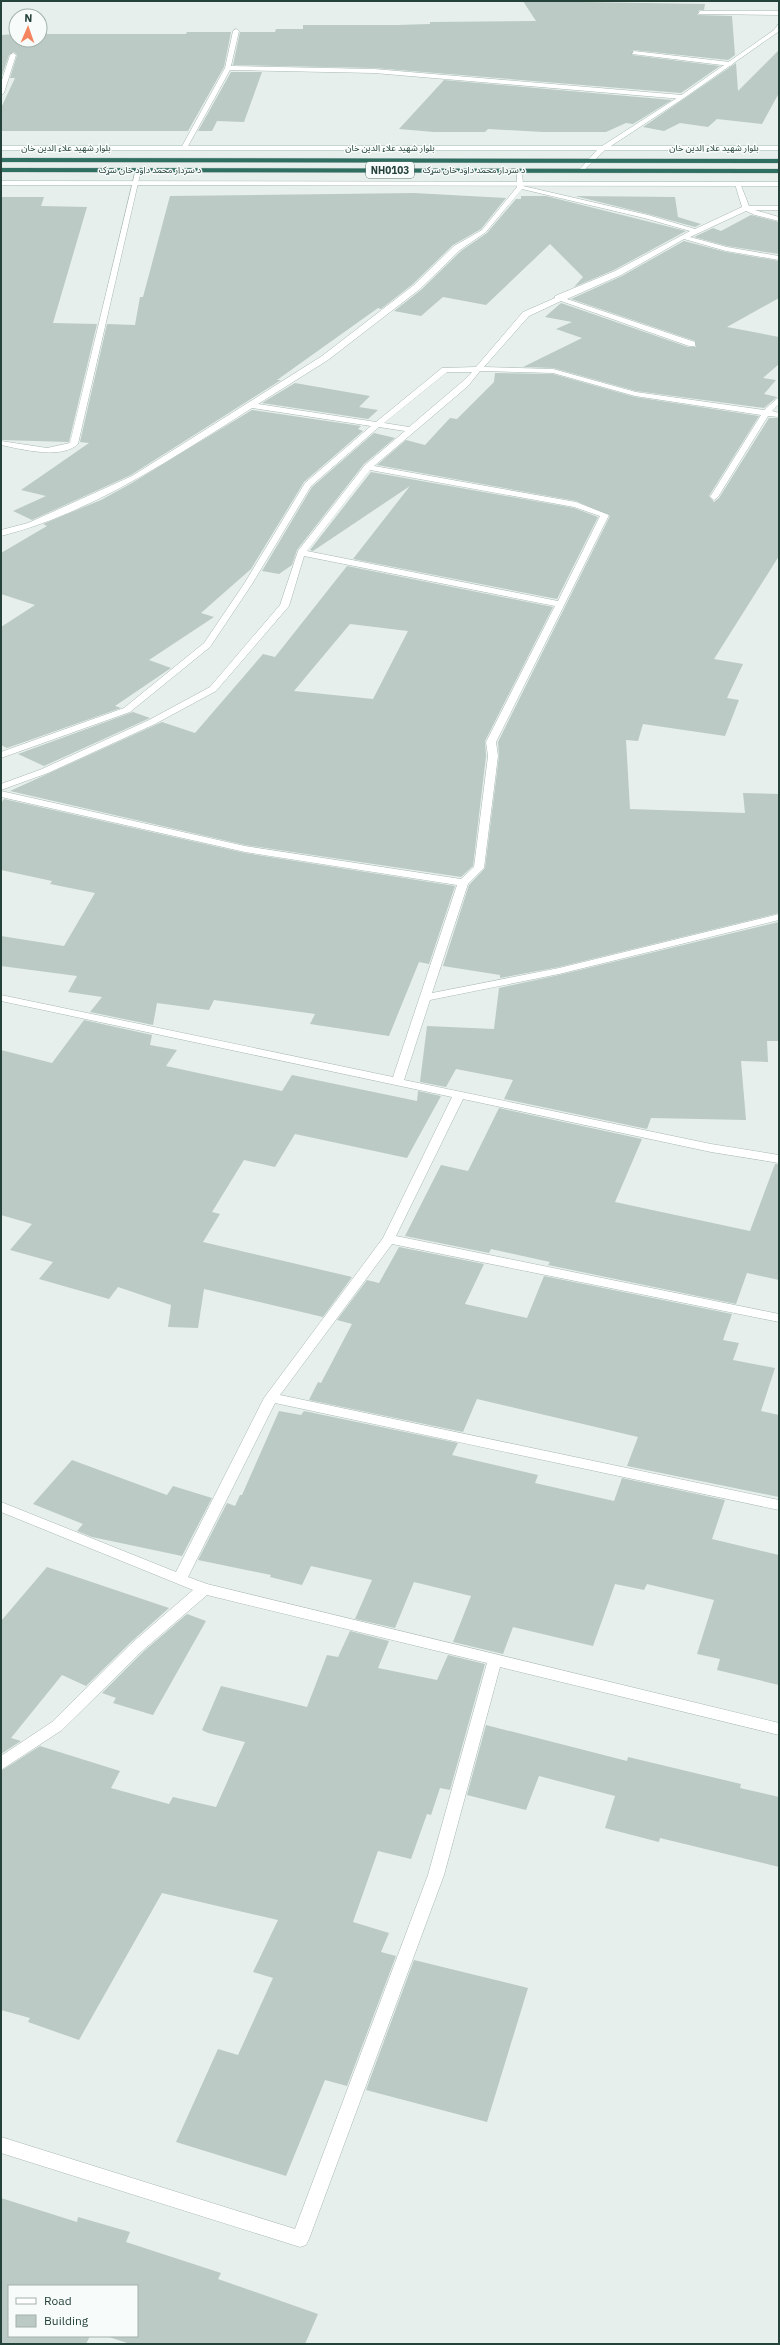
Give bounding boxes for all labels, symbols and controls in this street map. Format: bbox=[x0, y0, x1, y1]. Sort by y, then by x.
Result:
north arrow bbox=[8, 8, 48, 48]
text: N bbox=[24, 11, 33, 25]
street label: بلوار شهید علاء الدین خان bbox=[21, 142, 111, 154]
street label: بلوار شهید علاء الدین خان bbox=[345, 142, 435, 154]
street label: بلوار شهید علاء الدین خان bbox=[669, 142, 759, 154]
road number: NH0103 bbox=[366, 162, 414, 178]
street label: د سردار محمد داود خان سړک bbox=[99, 164, 201, 176]
street label: د سردار محمد داود خان سړک bbox=[423, 164, 525, 176]
legend bbox=[8, 2285, 138, 2337]
text: Road bbox=[44, 2293, 72, 2308]
text: Building bbox=[44, 2313, 89, 2328]

